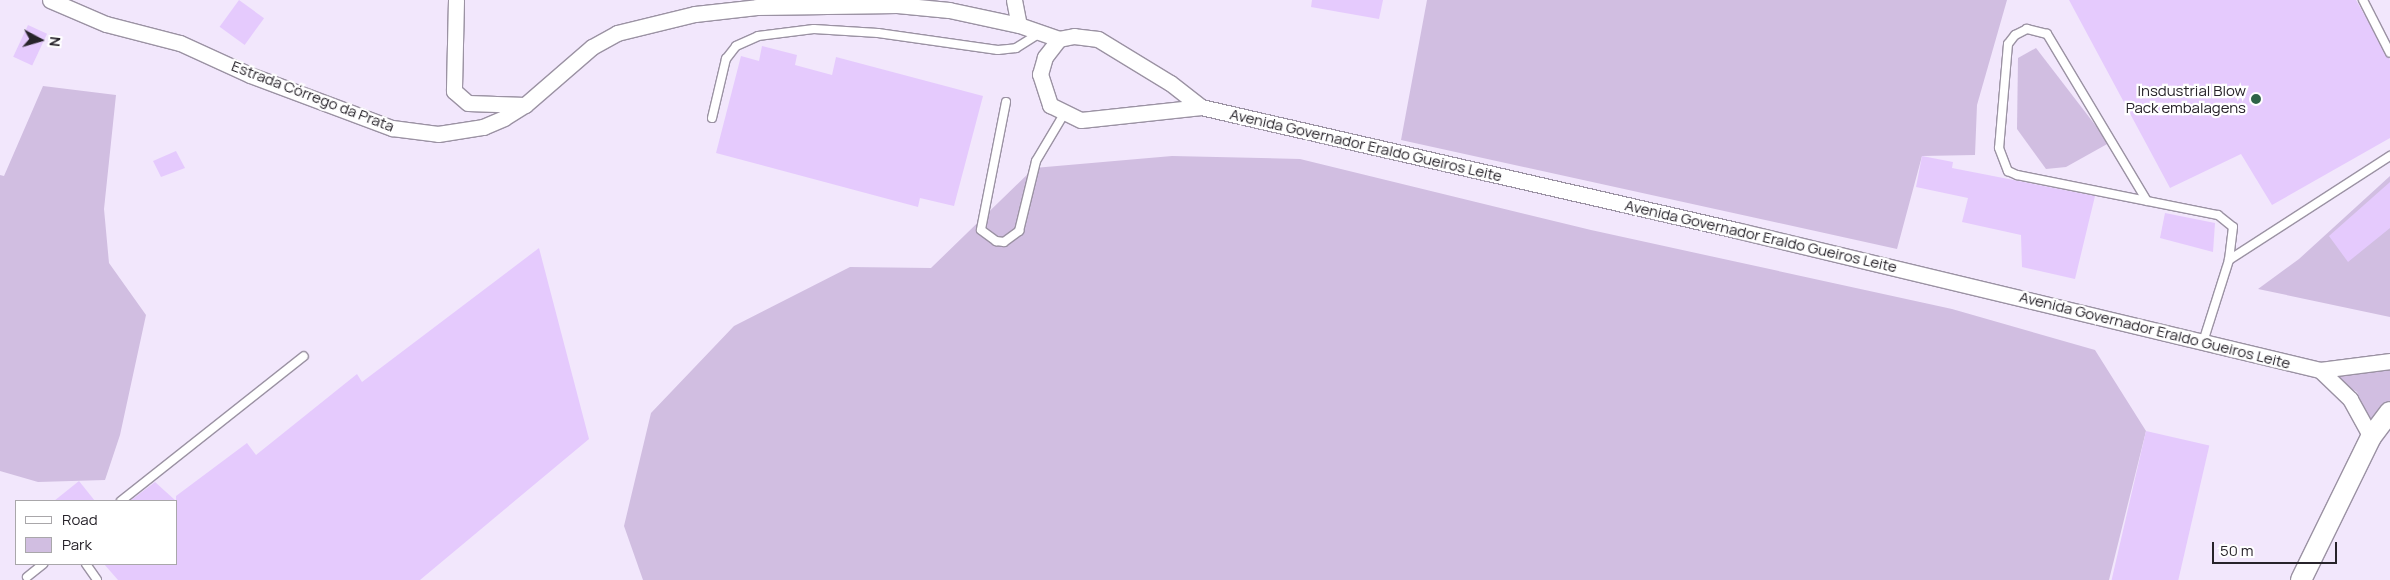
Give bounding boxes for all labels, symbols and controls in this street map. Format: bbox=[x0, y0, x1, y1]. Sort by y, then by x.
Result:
north arrow bbox=[15, 15, 65, 65]
text: N bbox=[45, 36, 65, 48]
street label: Estrada Córrego da Prata bbox=[229, 57, 397, 135]
place label: Insdustrial Blow Pack embalagens bbox=[2126, 81, 2246, 116]
marker: Insdustrial Blow Pack embalagens bbox=[2250, 93, 2262, 105]
street label: Avenida Governador Eraldo Gueiros Leite bbox=[1228, 105, 1504, 185]
street label: Avenida Governador Eraldo Gueiros Leite bbox=[1623, 196, 1899, 276]
street label: Avenida Governador Eraldo Gueiros Leite bbox=[2018, 288, 2292, 372]
legend bbox=[15, 500, 178, 565]
text: Road bbox=[62, 509, 98, 530]
scale bar bbox=[2215, 532, 2340, 564]
text: Park bbox=[62, 534, 92, 555]
text: 50 m bbox=[2220, 540, 2254, 561]

